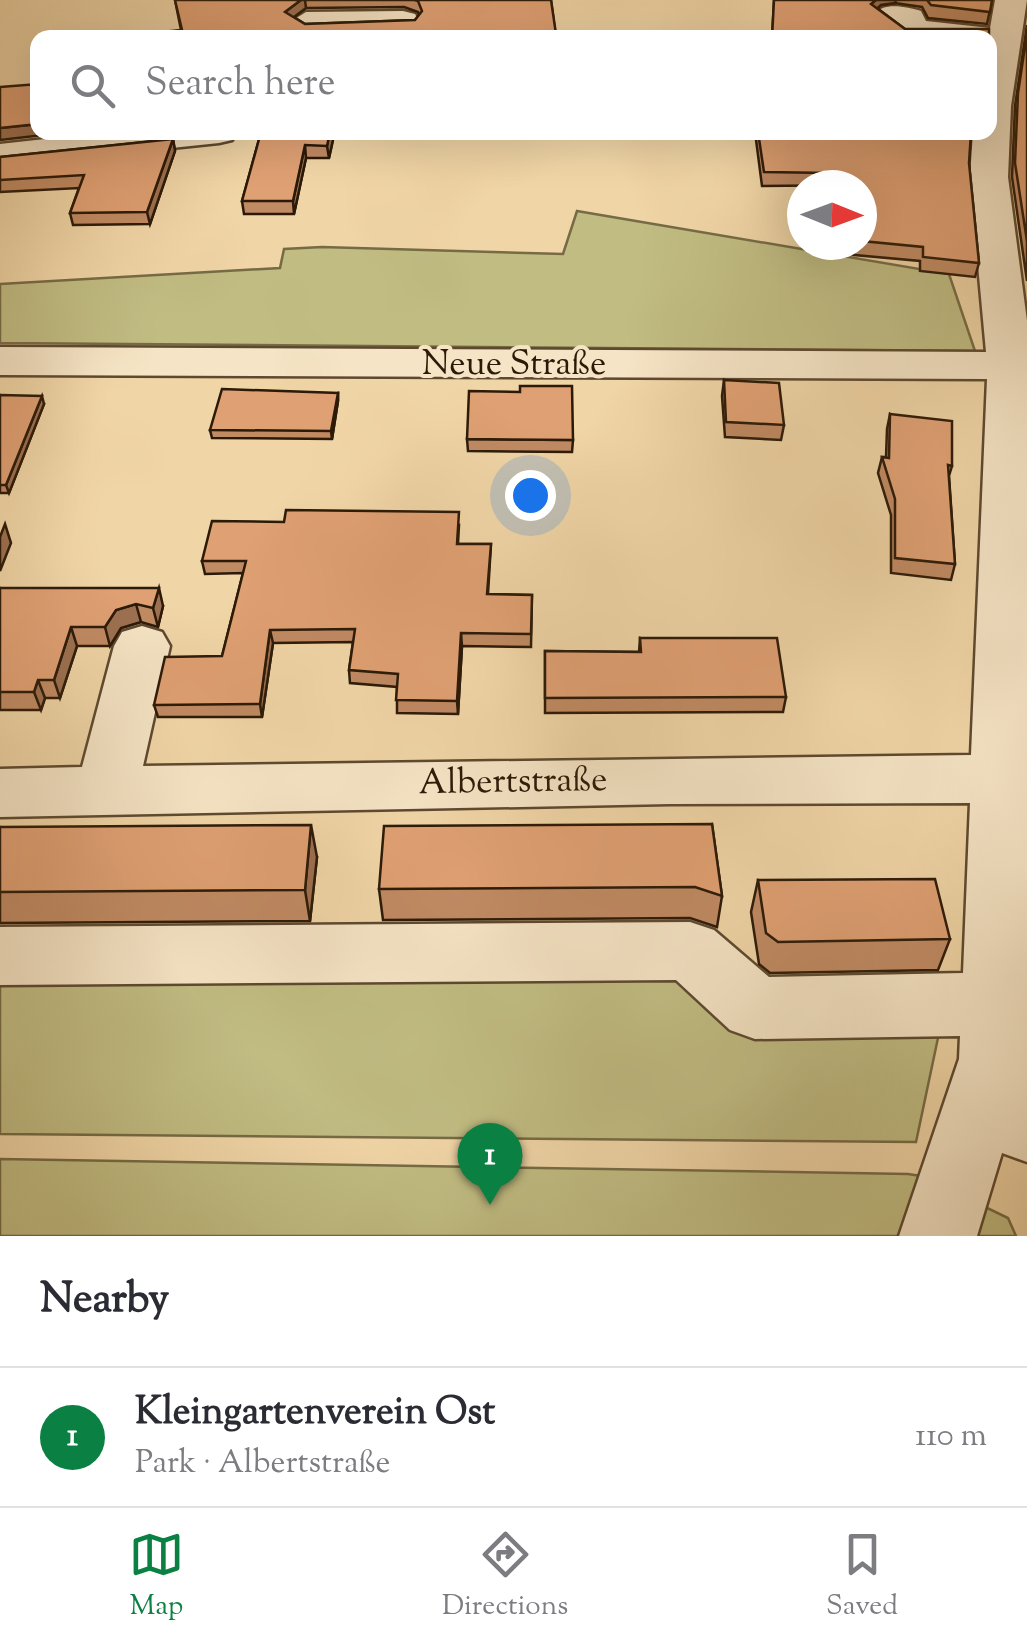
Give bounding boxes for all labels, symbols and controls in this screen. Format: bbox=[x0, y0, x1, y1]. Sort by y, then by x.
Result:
search box bbox=[30, 30, 997, 140]
icon: search bbox=[65, 58, 120, 113]
text: Search here bbox=[145, 58, 336, 112]
north arrow bbox=[787, 170, 877, 260]
street label: Neue Straße bbox=[422, 340, 606, 391]
your location bbox=[505, 470, 556, 521]
street label: Albertstraße bbox=[418, 756, 608, 810]
pin: 1 bbox=[458, 1122, 522, 1205]
text: Nearby bbox=[40, 1271, 169, 1331]
text: Kleingartenverein Ost bbox=[135, 1387, 495, 1441]
text: 1 bbox=[67, 1414, 78, 1460]
text: 110 m bbox=[915, 1414, 987, 1460]
text: Park · Albertstraße bbox=[135, 1441, 390, 1487]
tab: Map bbox=[129, 1527, 184, 1627]
tab: Directions bbox=[442, 1527, 568, 1627]
tab: Saved bbox=[826, 1527, 898, 1627]

